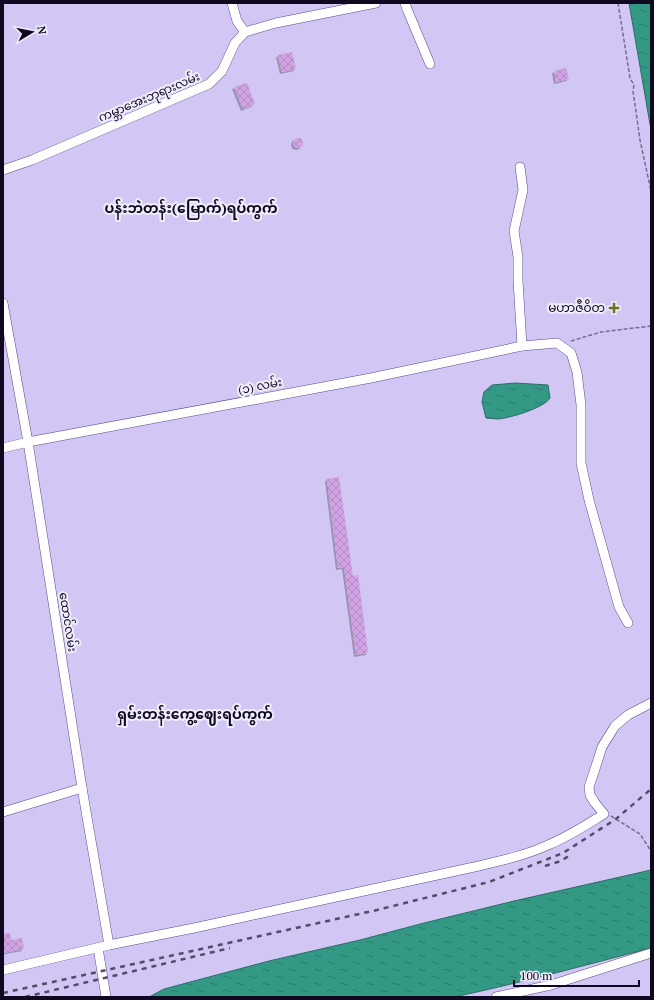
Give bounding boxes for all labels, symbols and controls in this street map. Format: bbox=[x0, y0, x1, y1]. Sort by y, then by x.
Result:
north arrow bbox=[12, 12, 52, 52]
text: N bbox=[34, 25, 50, 36]
street label: ကမ္ဘာအေးဘုရားလမ်း bbox=[96, 67, 203, 127]
district label: ပန်းဘဲတန်း(မြောက်)ရပ်ကွက် bbox=[105, 198, 277, 220]
place label: မဟာဇီဝိတ bbox=[548, 299, 605, 315]
marker: မဟာဇီဝိတ bbox=[608, 302, 620, 314]
street label: (၁) လမ်း bbox=[236, 373, 283, 397]
street label: ထောင်လမ်း bbox=[56, 591, 82, 653]
district label: ရှမ်းတန်းကွေ့ဈေးရပ်ကွက် bbox=[117, 704, 273, 726]
scale bar bbox=[514, 962, 639, 988]
text: 100 m bbox=[520, 968, 553, 983]

